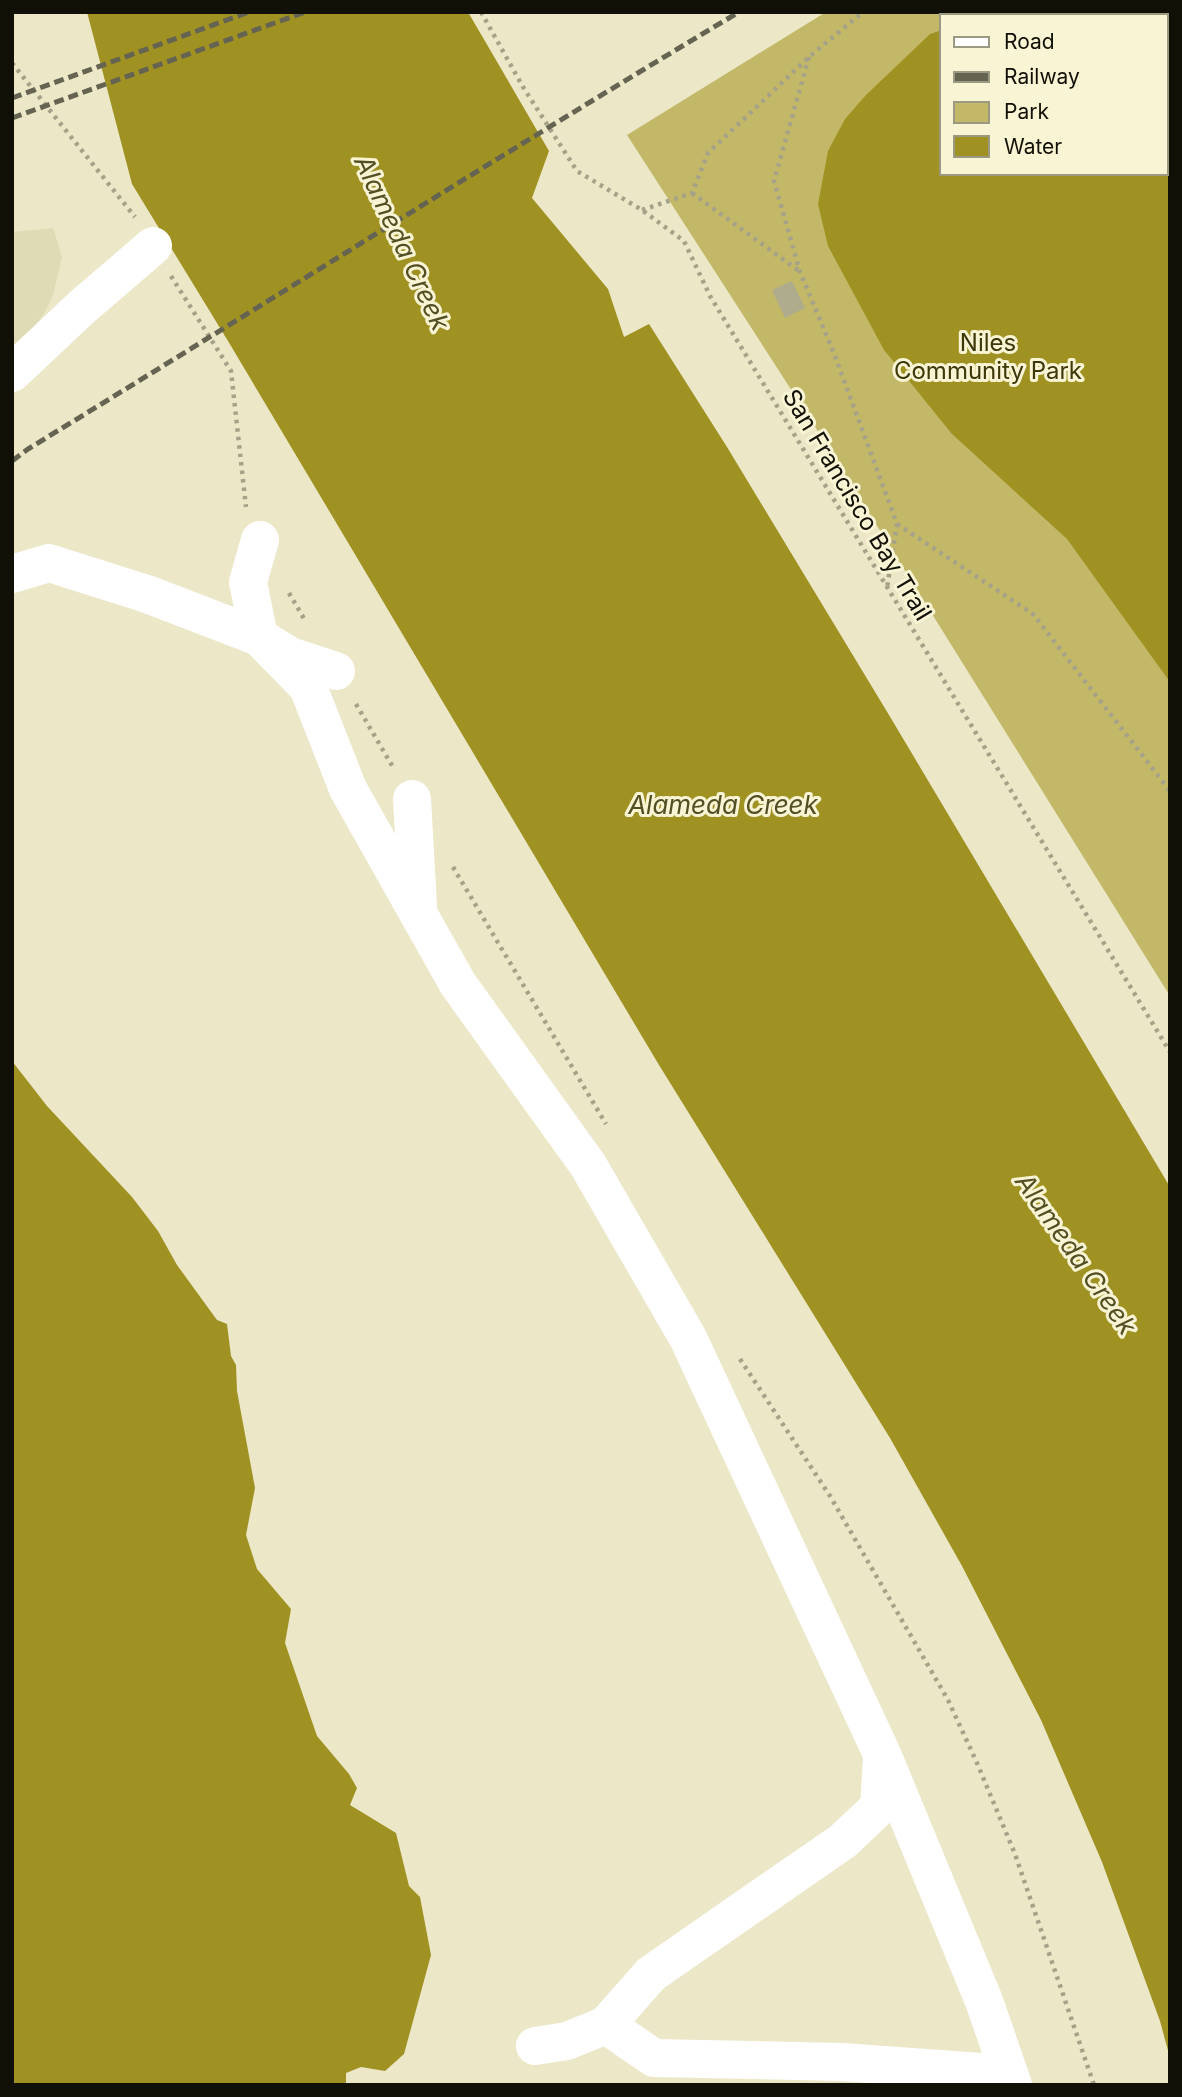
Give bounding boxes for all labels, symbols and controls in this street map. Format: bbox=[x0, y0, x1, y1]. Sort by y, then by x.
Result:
legend bbox=[940, 14, 1168, 175]
text: Road bbox=[1004, 29, 1055, 54]
text: Railway bbox=[1004, 64, 1080, 89]
text: Park bbox=[1004, 99, 1049, 124]
text: Water bbox=[1004, 134, 1062, 159]
water label: Alameda Creek bbox=[348, 149, 457, 336]
park label: Niles Community Park bbox=[894, 328, 1082, 385]
street label: San Francisco Bay Trail bbox=[777, 384, 938, 626]
water label: Alameda Creek bbox=[627, 789, 819, 820]
water label: Alameda Creek bbox=[1009, 1166, 1144, 1341]

